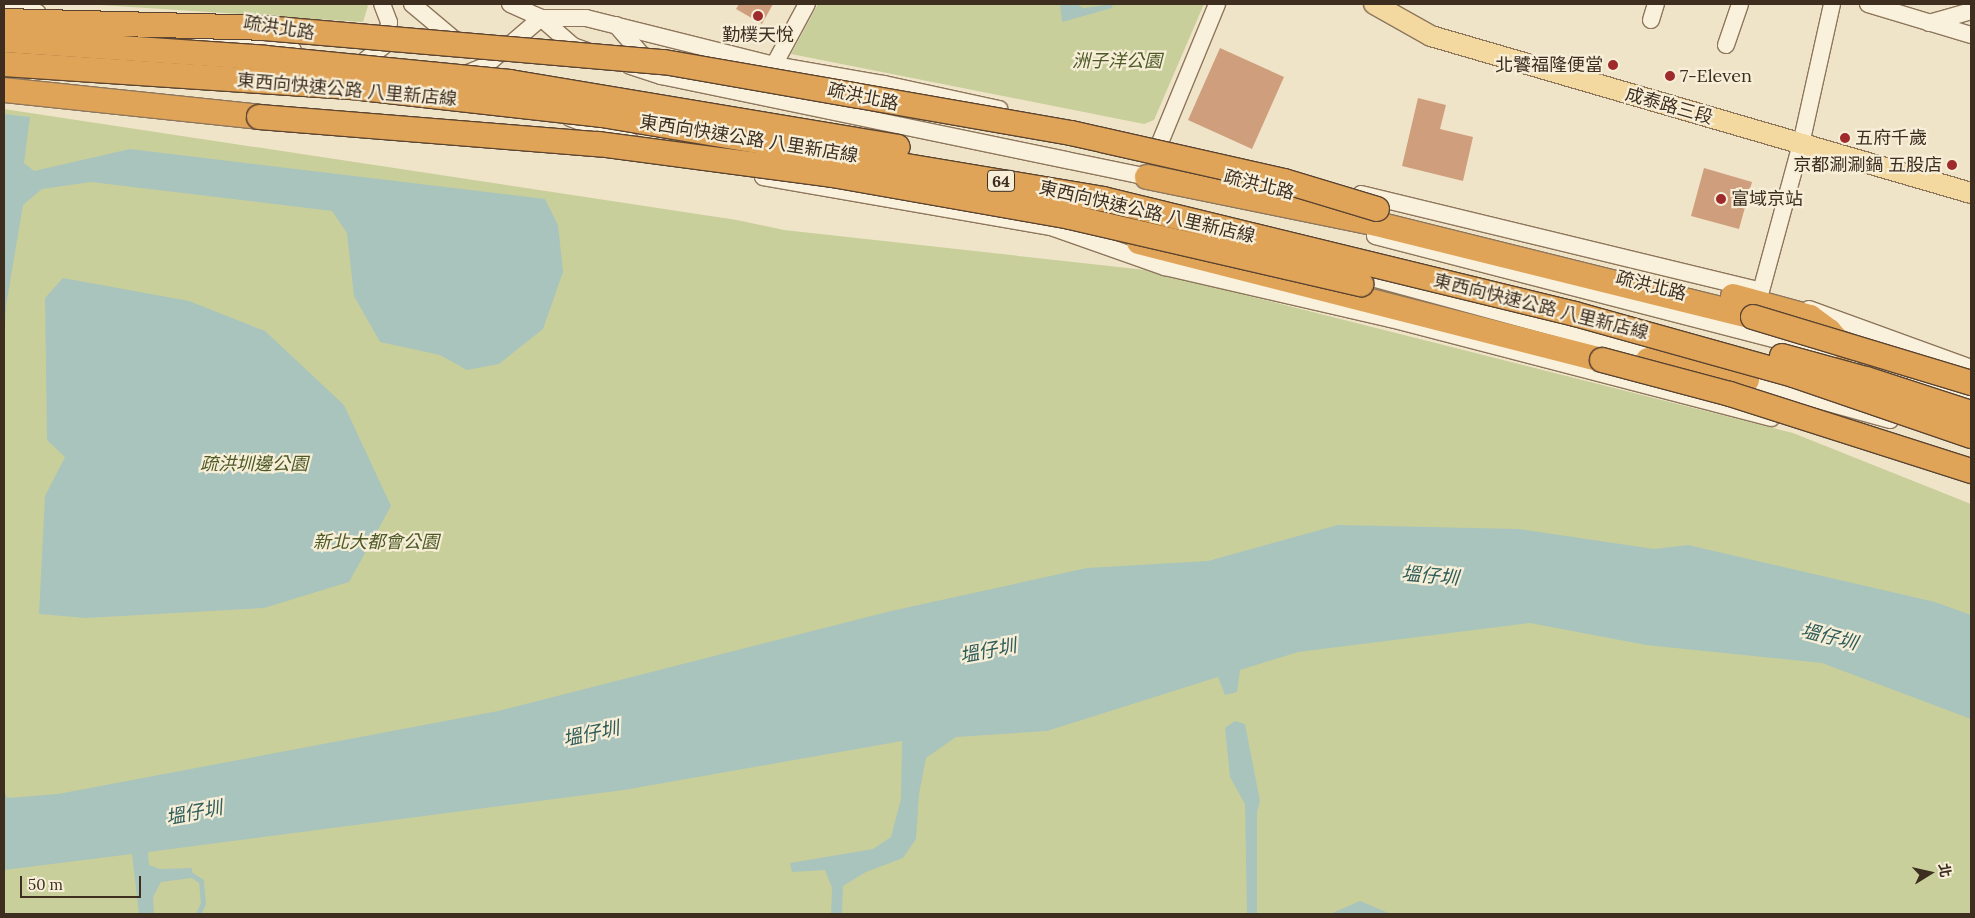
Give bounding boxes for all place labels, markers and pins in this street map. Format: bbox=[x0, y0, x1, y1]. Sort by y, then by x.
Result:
marker: 勤樸天悅 bbox=[752, 10, 764, 22]
place label: 勤樸天悅 bbox=[722, 24, 794, 46]
place label: 北饕福隆便當 bbox=[1495, 54, 1603, 76]
marker: 北饕福隆便當 bbox=[1607, 59, 1619, 71]
place label: 7-Eleven bbox=[1680, 65, 1752, 87]
marker: 7-Eleven bbox=[1664, 70, 1676, 82]
place label: 五府千歲 bbox=[1855, 127, 1927, 149]
marker: 五府千歲 bbox=[1839, 132, 1851, 144]
place label: 京都涮涮鍋 五股店 bbox=[1793, 154, 1942, 176]
marker: 京都涮涮鍋 五股店 bbox=[1946, 159, 1958, 171]
place label: 富域京站 bbox=[1731, 188, 1803, 210]
marker: 富域京站 bbox=[1715, 193, 1727, 205]

